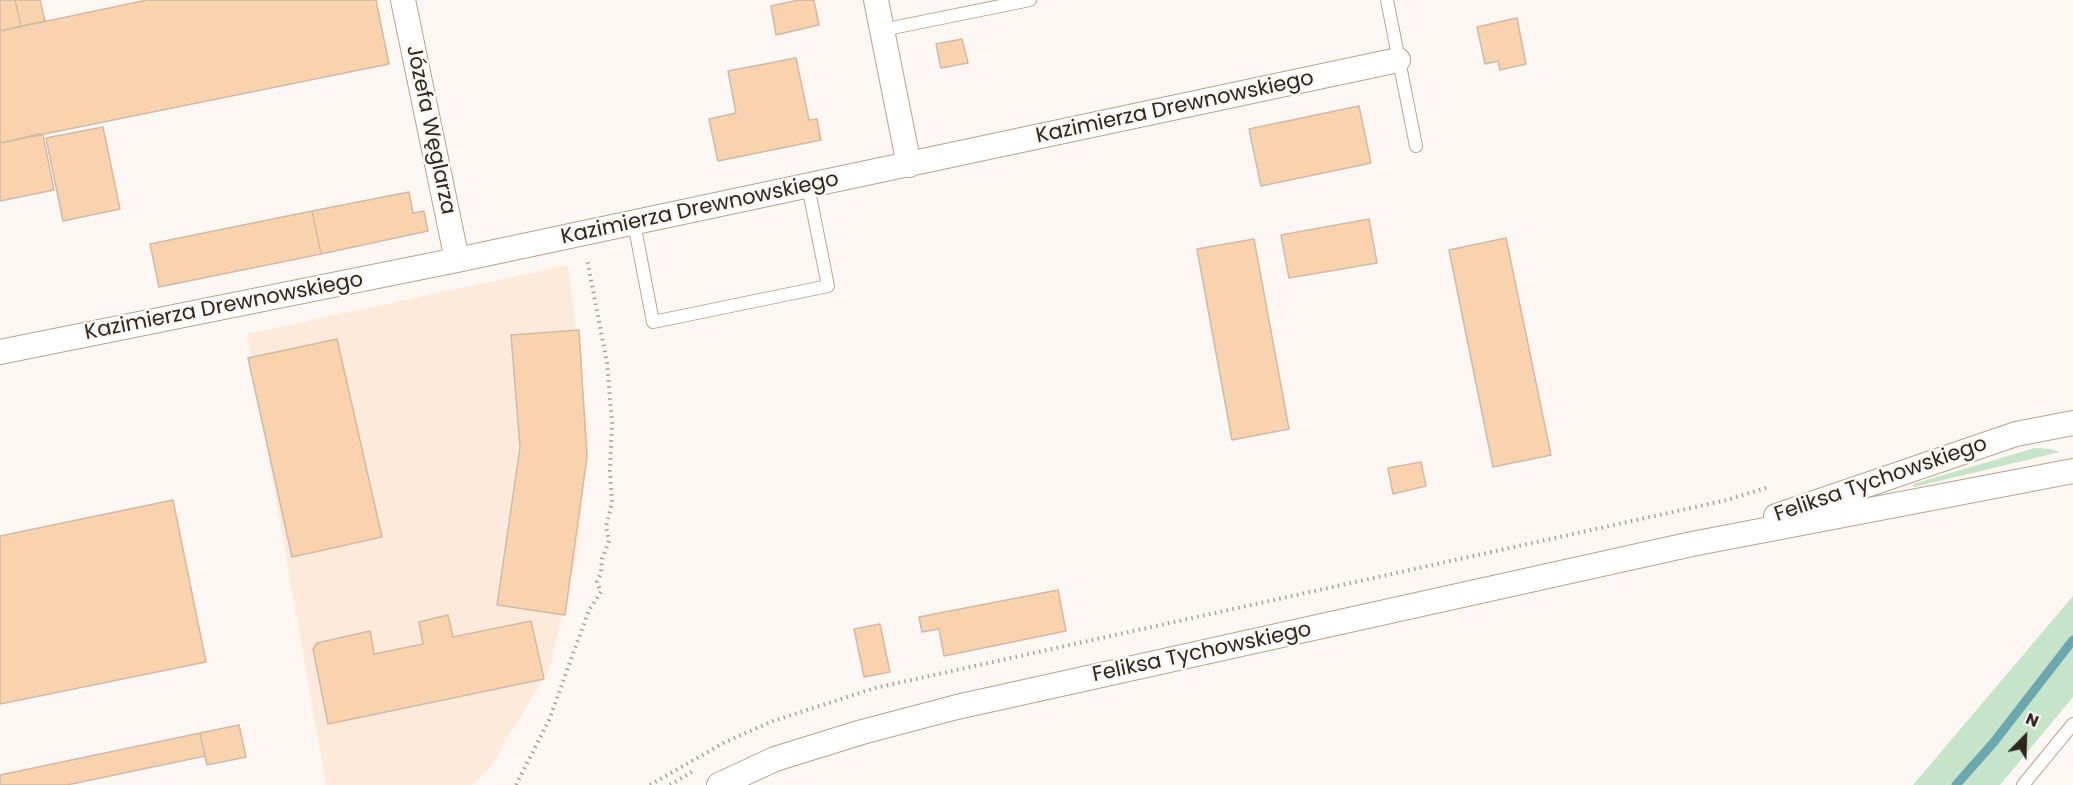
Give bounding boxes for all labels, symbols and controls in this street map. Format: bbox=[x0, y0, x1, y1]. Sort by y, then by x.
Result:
street label: Józefa Węglarza bbox=[400, 43, 460, 217]
street label: Kazimierza Drewnowskiego bbox=[1034, 66, 1316, 150]
street label: Kazimierza Drewnowskiego bbox=[559, 167, 841, 251]
street label: Kazimierza Drewnowskiego bbox=[83, 268, 365, 346]
street label: Feliksa Tychowskiego bbox=[1771, 432, 1991, 528]
street label: Feliksa Tychowskiego bbox=[1090, 617, 1314, 689]
north arrow bbox=[1995, 707, 2055, 767]
text: N bbox=[2022, 707, 2042, 733]

